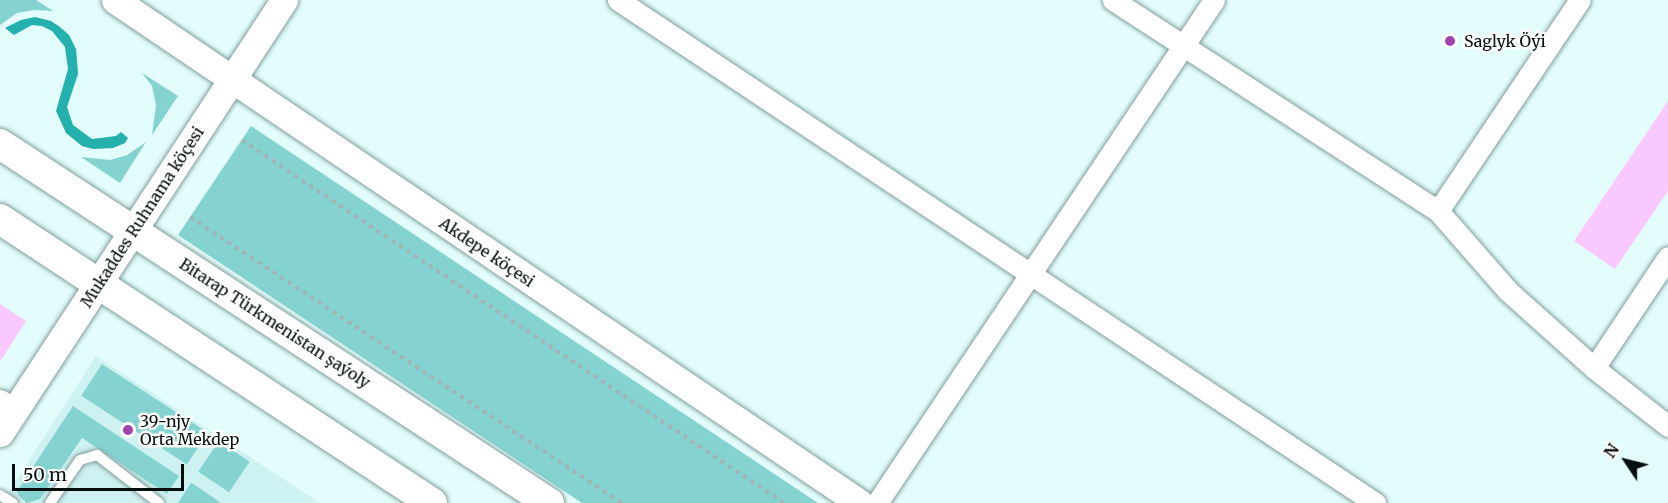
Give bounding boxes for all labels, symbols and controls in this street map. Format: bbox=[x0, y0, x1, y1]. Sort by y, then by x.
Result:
place label: Saglyk Öýi bbox=[1464, 31, 1546, 51]
marker: Saglyk Öýi bbox=[1441, 32, 1459, 50]
street label: Mukaddes Ruhnama köçesi bbox=[76, 123, 208, 311]
street label: Akdepe köçesi bbox=[436, 213, 538, 291]
street label: Bitarap Türkmenistan şaýoly bbox=[176, 254, 374, 392]
place label: 39-njy Orta Mekdep bbox=[140, 411, 239, 449]
marker: 39-njy Orta Mekdep bbox=[121, 423, 135, 437]
north arrow bbox=[1596, 431, 1656, 491]
text: N bbox=[1599, 440, 1623, 462]
scale bar bbox=[15, 452, 188, 490]
text: 50 m bbox=[23, 463, 67, 486]

